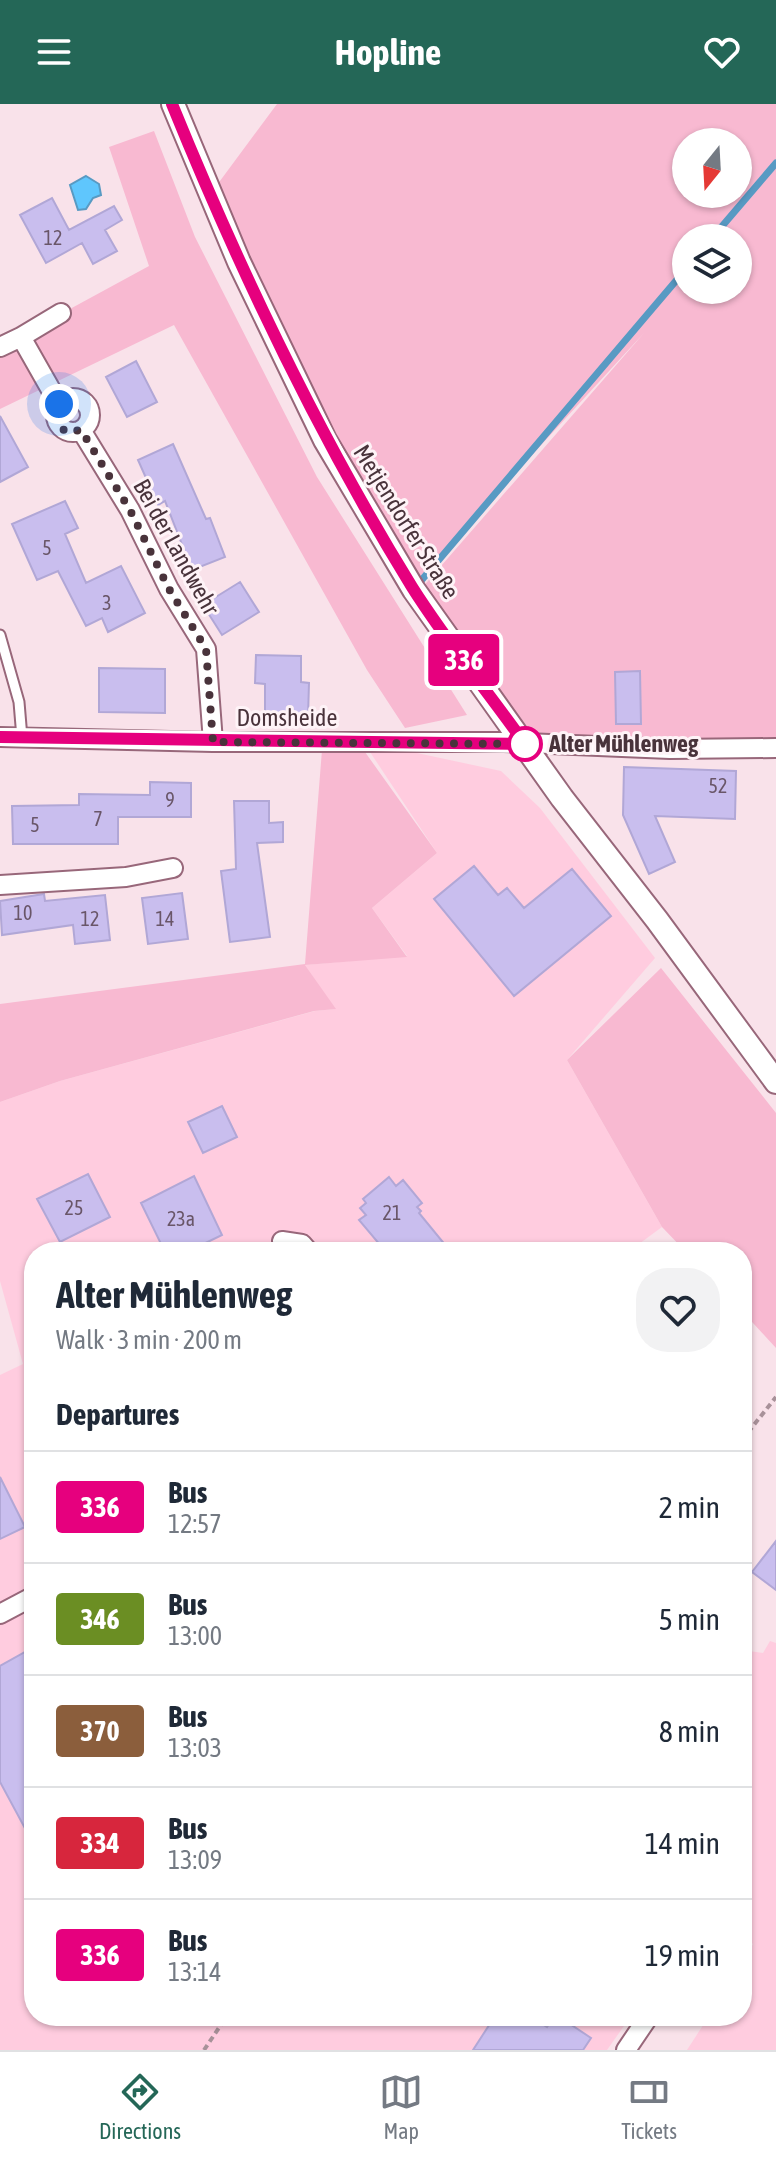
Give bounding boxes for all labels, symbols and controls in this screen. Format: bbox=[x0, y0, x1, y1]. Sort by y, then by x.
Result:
icon: menu bbox=[32, 30, 76, 74]
icon: heart bbox=[700, 30, 744, 74]
text: Hopline bbox=[335, 31, 441, 73]
north arrow bbox=[672, 128, 752, 208]
map controls bbox=[672, 128, 752, 304]
button: layers bbox=[672, 224, 752, 304]
house number: 12 bbox=[44, 226, 62, 249]
your location bbox=[39, 384, 79, 424]
street label: Metjendorfer Straße bbox=[348, 440, 465, 604]
street label: Bei der Landwehr bbox=[128, 474, 225, 620]
house number: 5 bbox=[42, 536, 52, 559]
house number: 3 bbox=[102, 591, 112, 614]
line badge: 336 bbox=[418, 634, 510, 686]
text: 336 bbox=[444, 644, 484, 676]
street label: Domsheide bbox=[237, 704, 337, 731]
marker: Alter Mühlenweg bbox=[508, 727, 542, 761]
place label: Alter Mühlenweg bbox=[548, 730, 699, 757]
house number: 52 bbox=[709, 774, 727, 797]
house number: 9 bbox=[165, 788, 175, 811]
house number: 7 bbox=[93, 807, 103, 830]
house number: 5 bbox=[30, 813, 40, 836]
house number: 10 bbox=[14, 901, 32, 924]
house number: 12 bbox=[81, 907, 99, 930]
house number: 14 bbox=[156, 907, 174, 930]
house number: 25 bbox=[65, 1196, 83, 1219]
house number: 21 bbox=[383, 1201, 401, 1224]
house number: 23a bbox=[167, 1207, 195, 1230]
button: heart bbox=[636, 1268, 720, 1352]
text: Alter Mühlenweg bbox=[56, 1273, 292, 1316]
text: Walk · 3 min · 200 m bbox=[56, 1325, 242, 1355]
text: Departures bbox=[56, 1397, 179, 1431]
text: Bus bbox=[168, 1475, 207, 1509]
text: 2 min bbox=[659, 1490, 720, 1524]
text: 336 bbox=[80, 1491, 120, 1523]
text: 12:57 bbox=[168, 1509, 222, 1539]
text: Bus bbox=[168, 1587, 207, 1621]
text: 5 min bbox=[659, 1602, 720, 1636]
text: 346 bbox=[80, 1603, 120, 1635]
text: 13:00 bbox=[168, 1621, 222, 1651]
text: Bus bbox=[168, 1699, 207, 1733]
text: 8 min bbox=[659, 1714, 720, 1748]
text: 370 bbox=[80, 1715, 120, 1747]
text: 13:03 bbox=[168, 1733, 222, 1763]
text: Bus bbox=[168, 1811, 207, 1845]
text: 14 min bbox=[645, 1826, 720, 1860]
text: 334 bbox=[80, 1827, 120, 1859]
text: 13:09 bbox=[168, 1845, 222, 1875]
text: Bus bbox=[168, 1923, 207, 1957]
text: 19 min bbox=[645, 1938, 720, 1972]
text: 336 bbox=[80, 1939, 120, 1971]
text: 13:14 bbox=[168, 1957, 222, 1987]
tab: Directions bbox=[99, 2070, 181, 2144]
tab: Map bbox=[379, 2070, 423, 2144]
tab: Tickets bbox=[621, 2070, 677, 2144]

